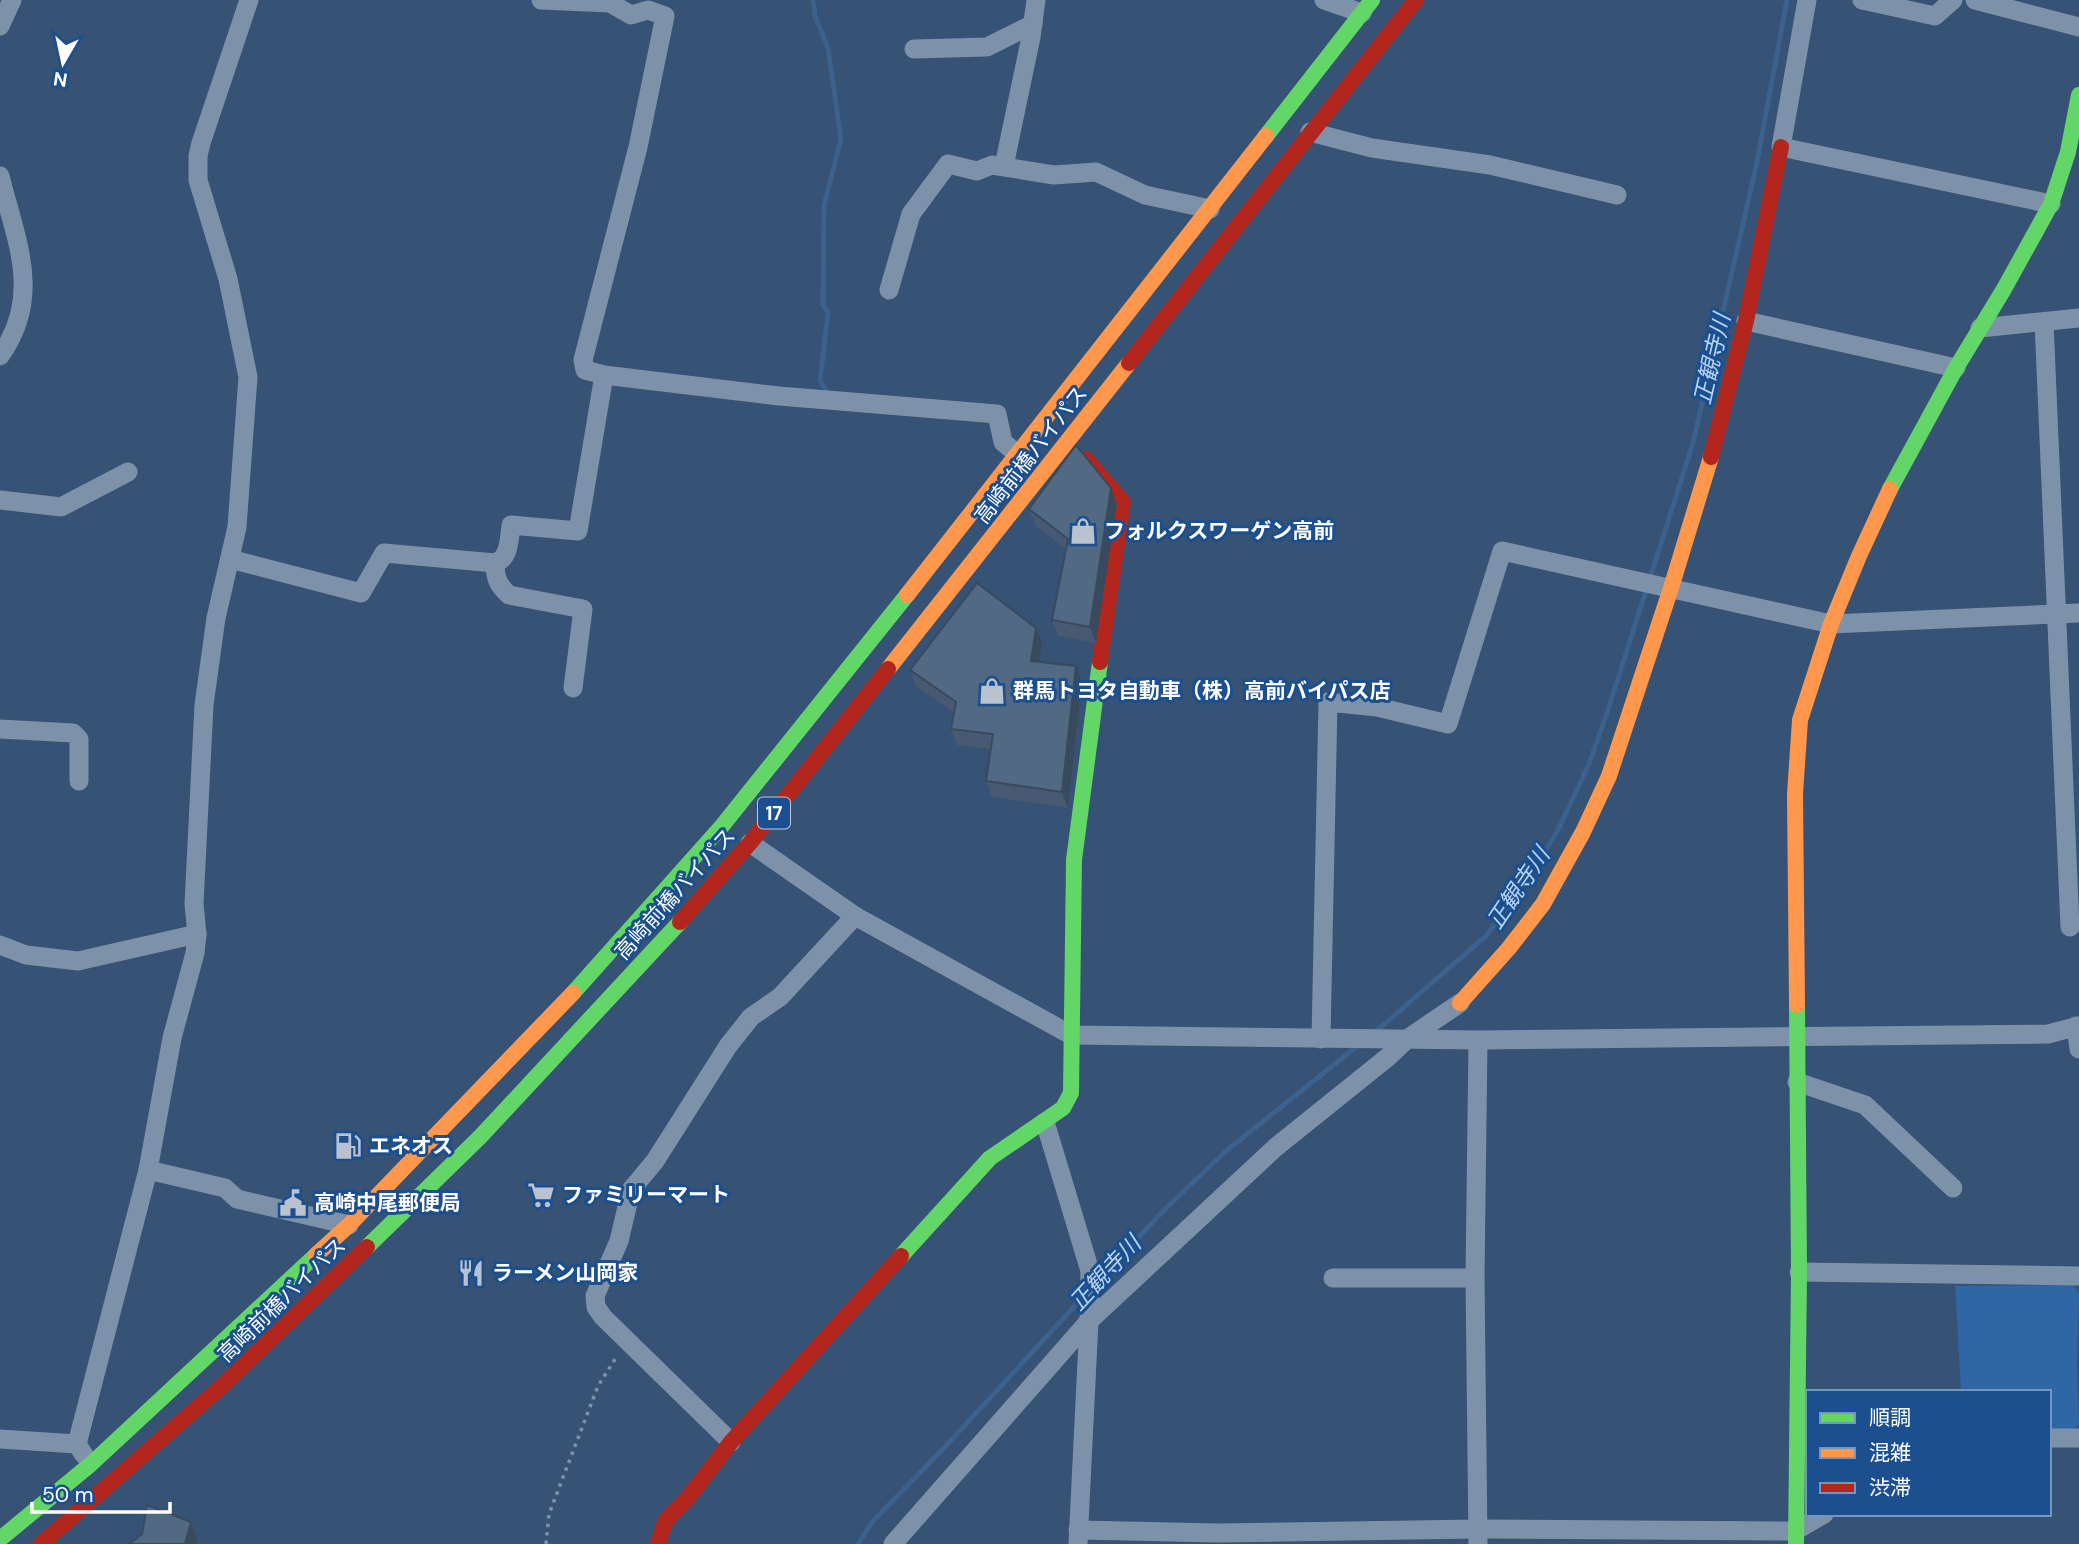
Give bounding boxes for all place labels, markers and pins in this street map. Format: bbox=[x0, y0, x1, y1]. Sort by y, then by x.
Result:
shop icon: フォルクスワーゲン高前 bbox=[1068, 516, 1098, 546]
place label: フォルクスワーゲン高前 bbox=[1104, 517, 1334, 545]
shop icon: 群馬トヨタ自動車（株）高前バイパス店 bbox=[977, 676, 1007, 706]
place label: 群馬トヨタ自動車（株）高前バイパス店 bbox=[1013, 677, 1391, 705]
fuel station icon: エネオス bbox=[333, 1131, 363, 1161]
place label: エネオス bbox=[369, 1132, 453, 1160]
supermarket icon: ファミリーマート bbox=[526, 1180, 556, 1210]
place label: ファミリーマート bbox=[562, 1181, 730, 1209]
public building icon: 高崎中尾郵便局 bbox=[278, 1188, 308, 1218]
place label: 高崎中尾郵便局 bbox=[314, 1189, 461, 1217]
restaurant icon: ラーメン山岡家 bbox=[456, 1258, 486, 1288]
place label: ラーメン山岡家 bbox=[492, 1259, 638, 1287]

